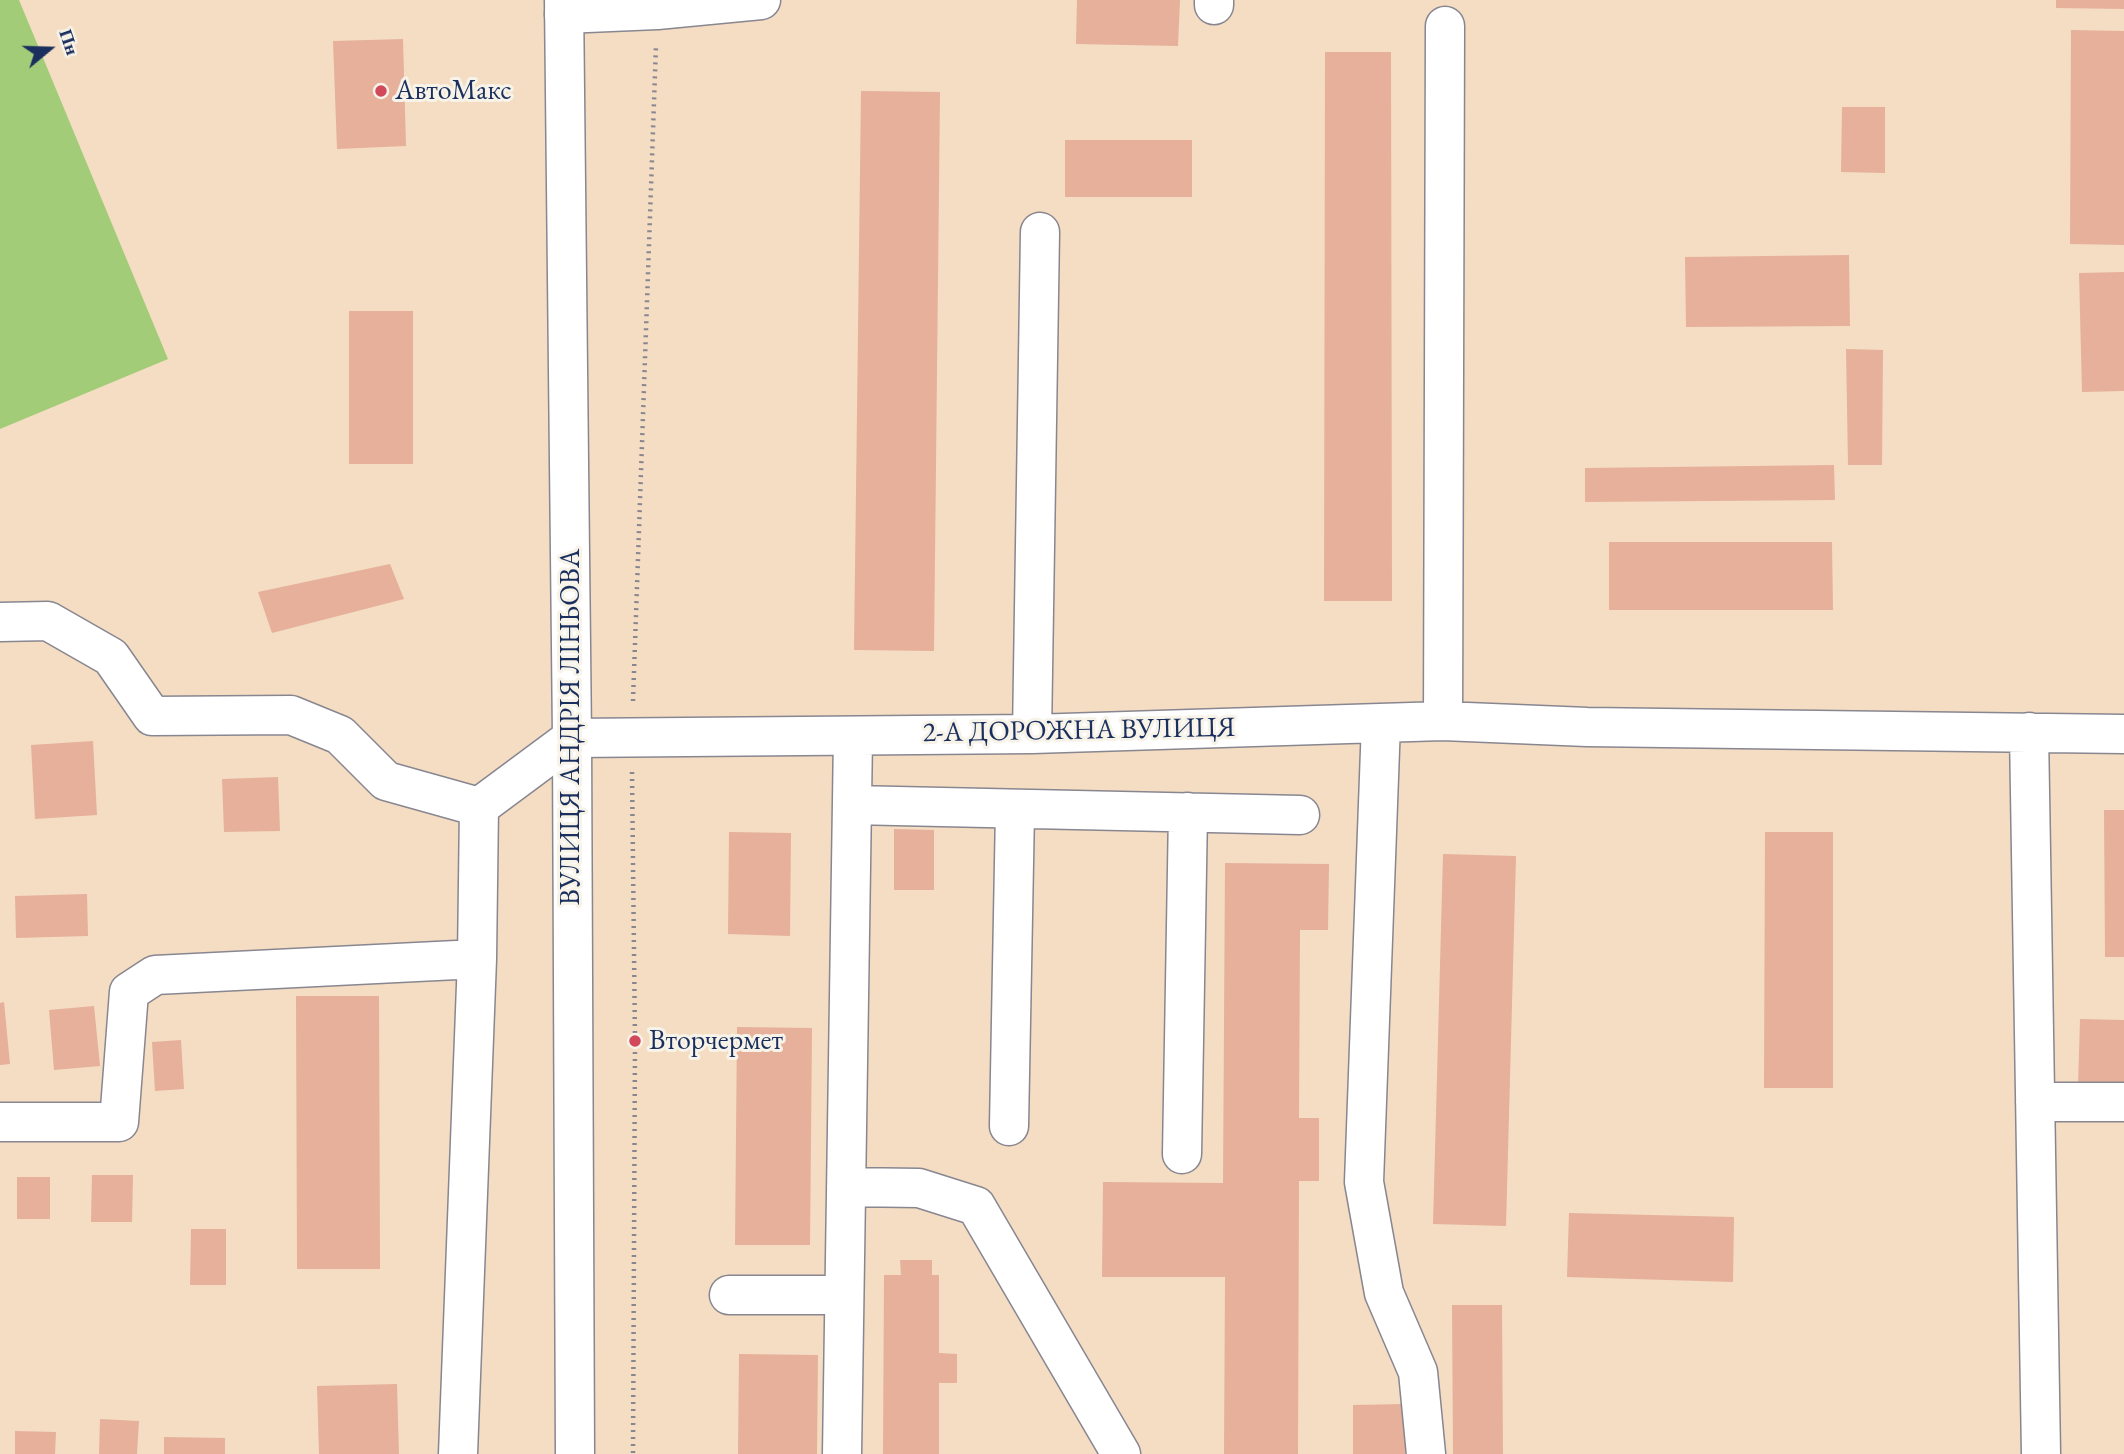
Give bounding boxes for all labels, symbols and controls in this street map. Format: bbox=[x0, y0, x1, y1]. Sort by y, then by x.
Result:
north arrow bbox=[14, 14, 84, 84]
text: Пн bbox=[53, 26, 85, 58]
place label: АвтоМакс bbox=[395, 74, 512, 108]
marker: АвтоМакс bbox=[373, 83, 389, 99]
street label: ВУЛИЦЯ АНДРІЯ ЛІНЬОВА bbox=[554, 549, 588, 905]
street label: 2-А ДОРОЖНА ВУЛИЦЯ bbox=[922, 711, 1236, 751]
place label: Вторчермет bbox=[649, 1024, 783, 1058]
marker: Вторчермет bbox=[627, 1033, 643, 1049]

